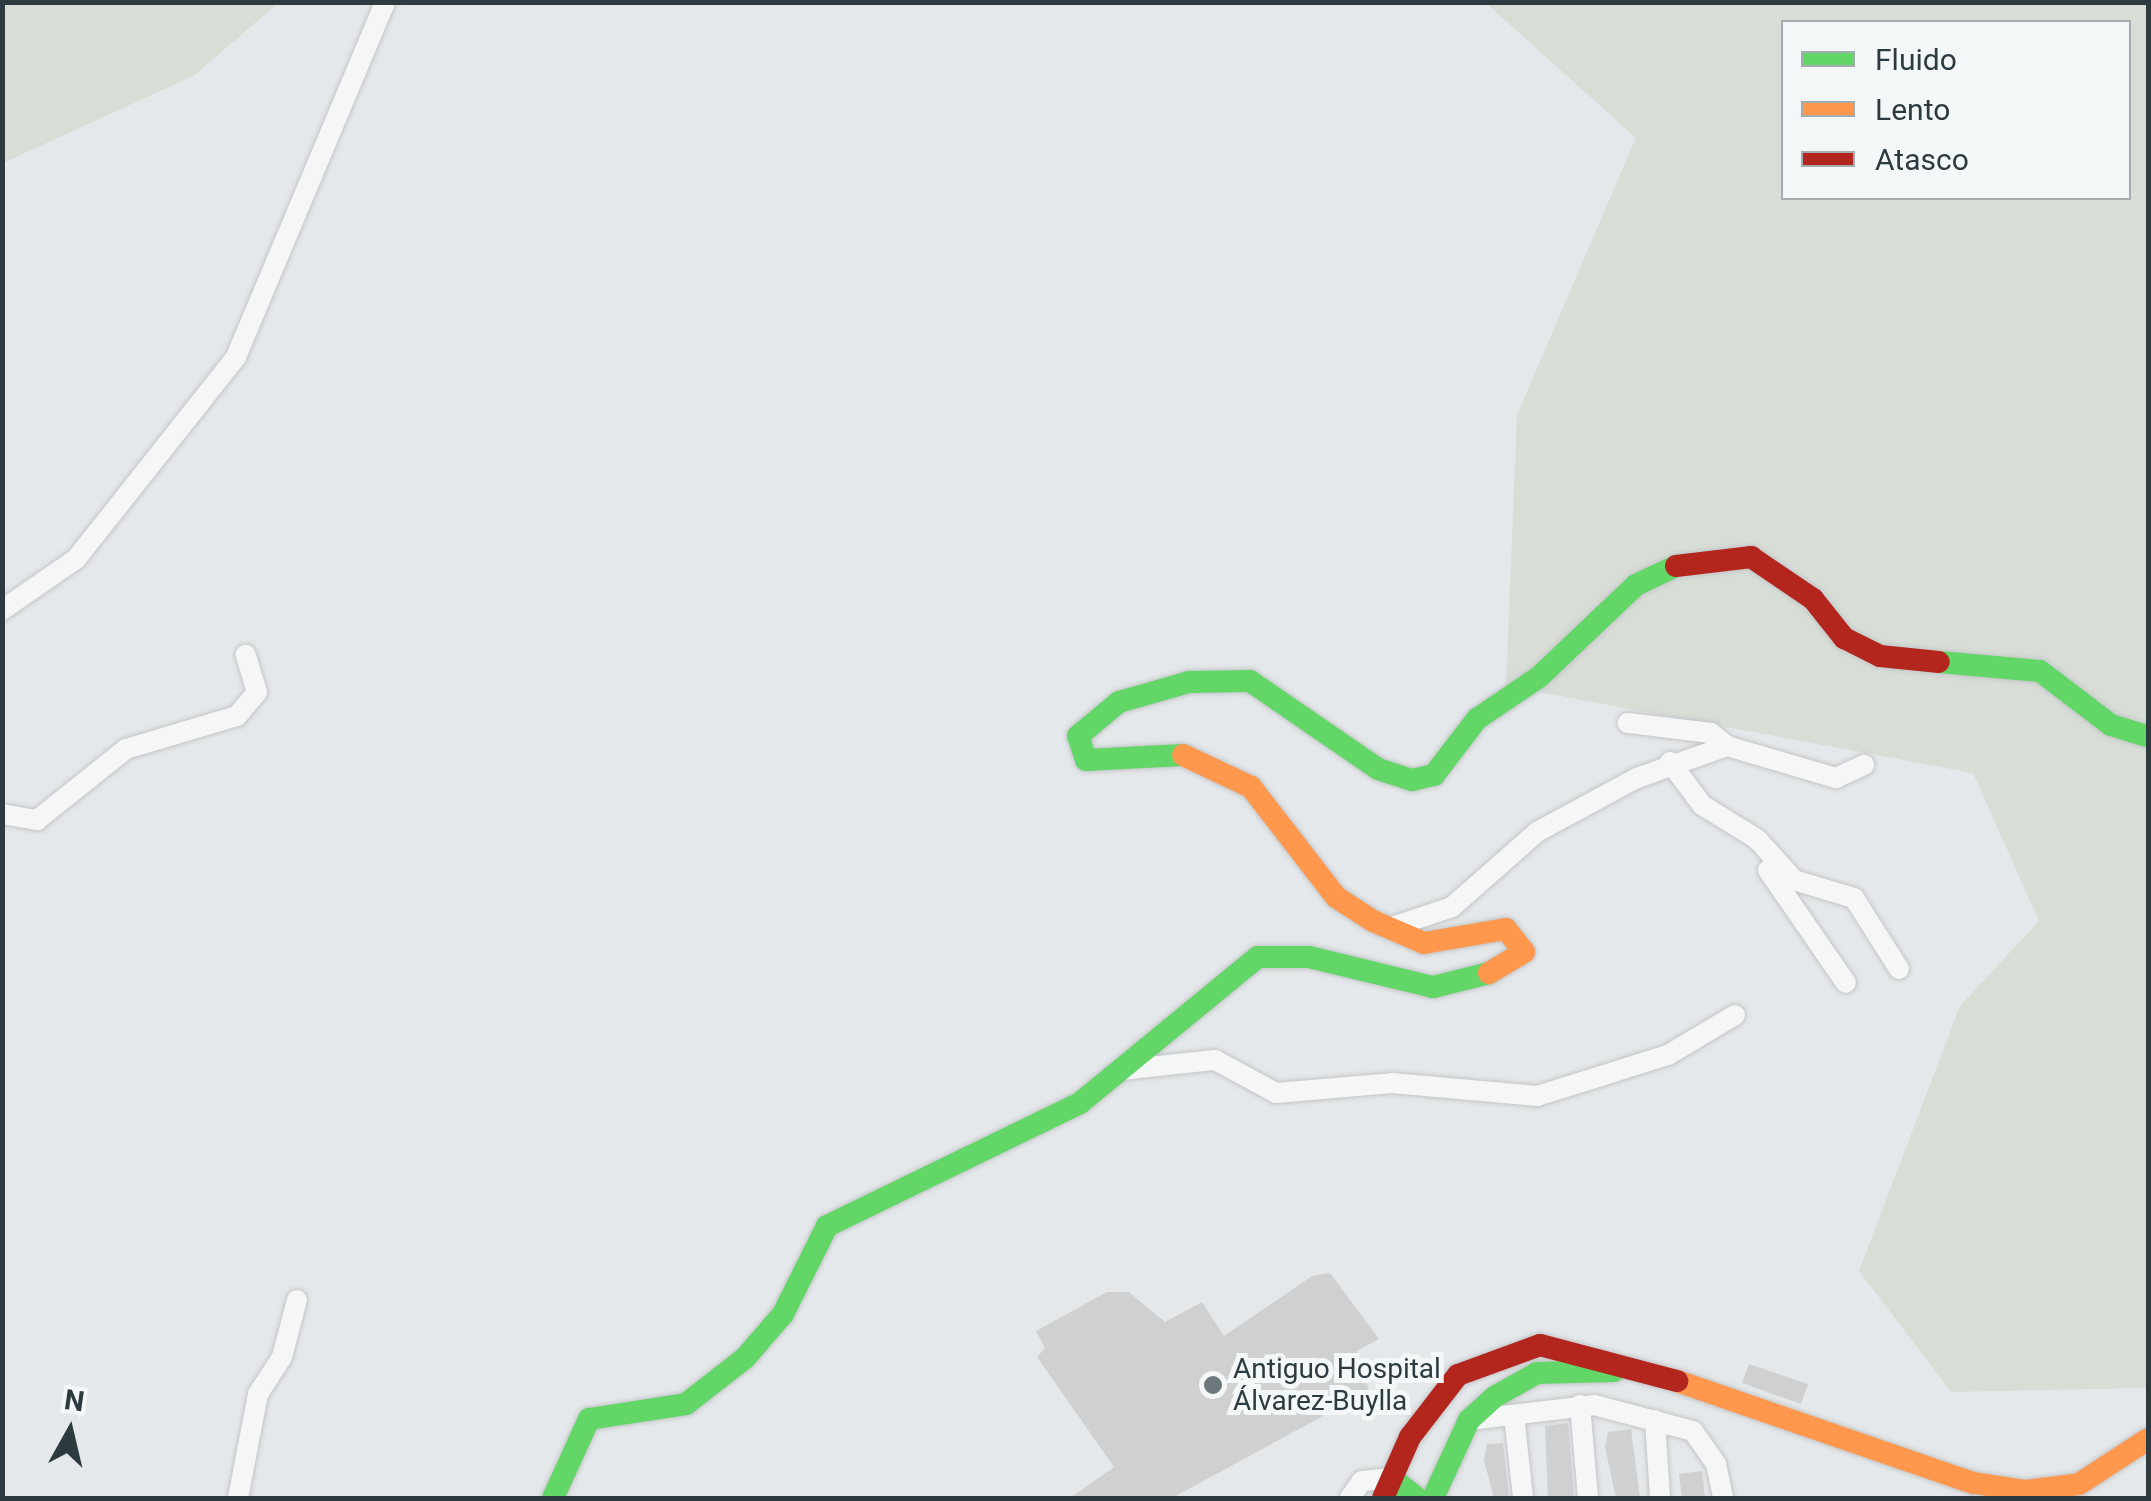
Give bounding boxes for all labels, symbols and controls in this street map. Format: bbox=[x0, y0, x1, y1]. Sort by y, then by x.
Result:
legend bbox=[1781, 20, 2131, 200]
text: Fluido bbox=[1875, 42, 1957, 77]
text: Lento bbox=[1875, 92, 1950, 127]
text: Atasco bbox=[1875, 142, 1969, 177]
place label: Antiguo Hospital Álvarez-Buylla bbox=[1233, 1352, 1441, 1418]
marker: Antiguo Hospital Álvarez-Buylla bbox=[1202, 1374, 1224, 1396]
north arrow bbox=[20, 1381, 120, 1481]
text: N bbox=[62, 1383, 86, 1419]

